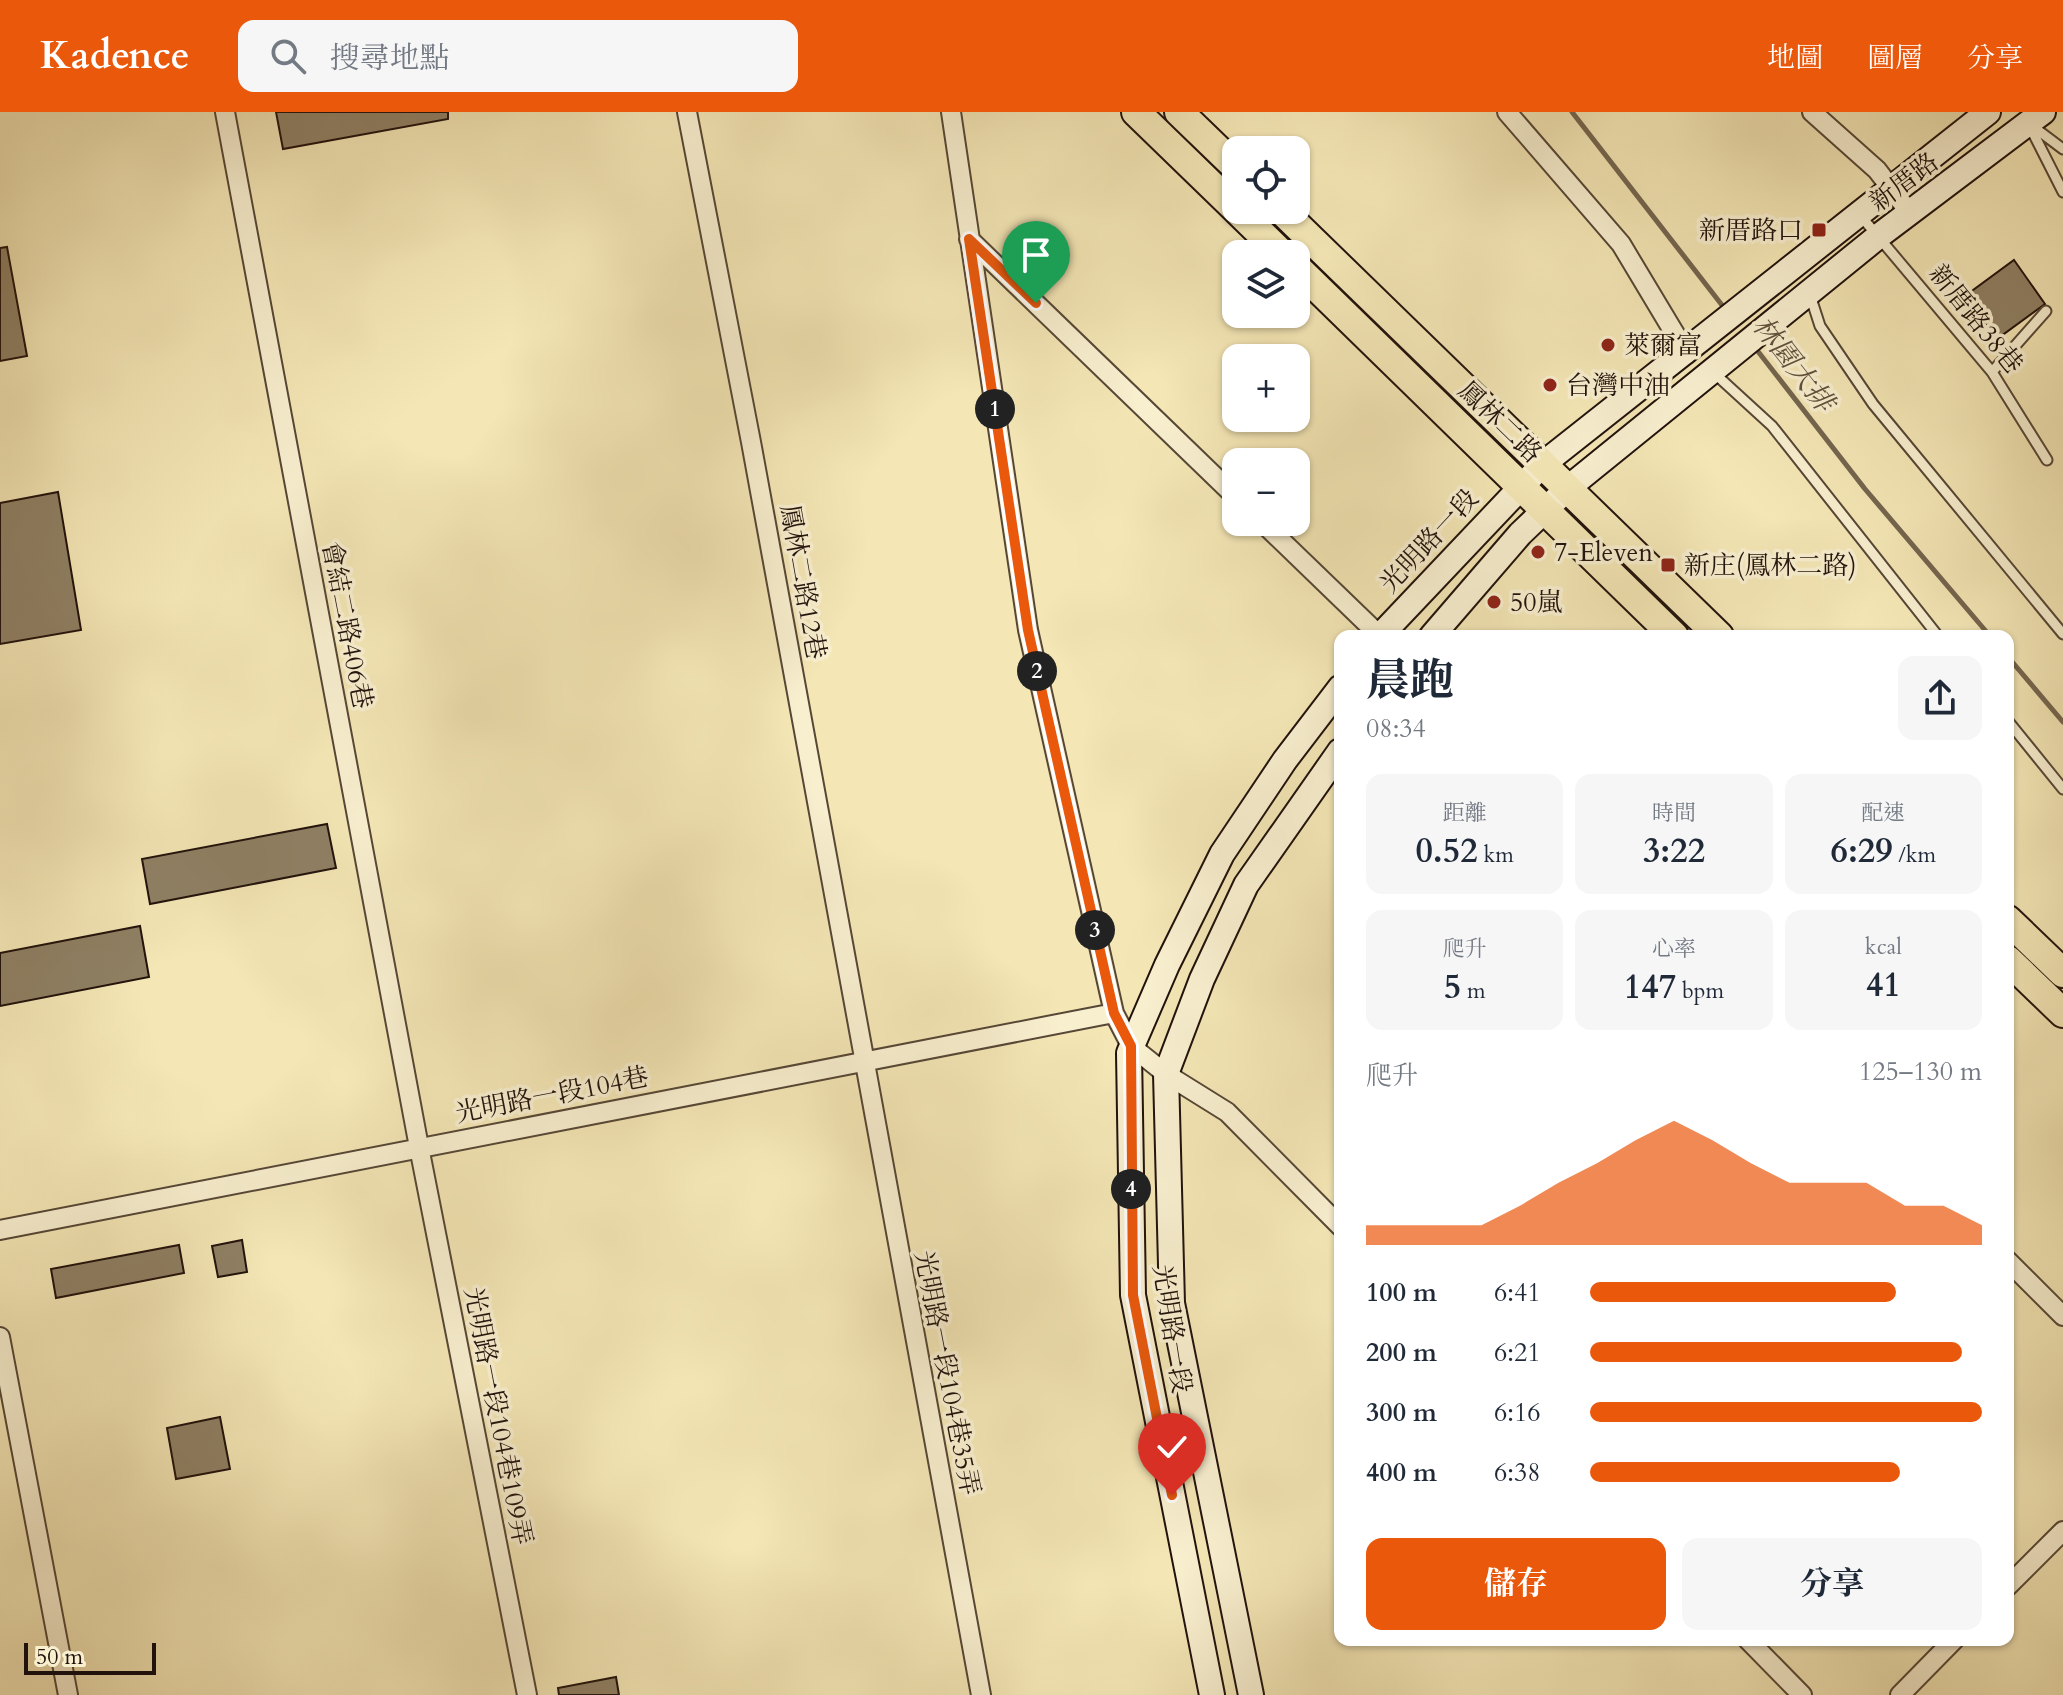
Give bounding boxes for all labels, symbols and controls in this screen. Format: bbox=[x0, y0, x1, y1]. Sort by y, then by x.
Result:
search box bbox=[238, 20, 798, 92]
text: Kadence bbox=[40, 30, 190, 82]
icon: search bbox=[266, 34, 310, 78]
text: 搜尋地點 bbox=[330, 38, 450, 79]
text: 地圖 bbox=[1767, 39, 1823, 77]
text: 圖層 bbox=[1867, 39, 1923, 77]
text: 分享 bbox=[1967, 39, 2023, 77]
map controls bbox=[1222, 136, 1310, 536]
button: locate bbox=[1222, 136, 1310, 224]
street label: 新厝路 bbox=[1862, 145, 1946, 219]
place label: 新厝路口 bbox=[1699, 213, 1803, 248]
pin bbox=[1002, 221, 1070, 303]
marker: 新厝路口 bbox=[1810, 221, 1828, 239]
icon: arrive bbox=[1014, 233, 1058, 277]
button: layers bbox=[1222, 240, 1310, 328]
street label: 新厝路38巷 bbox=[1921, 257, 2031, 381]
water label: 林園大排 bbox=[1744, 308, 1845, 423]
place label: 萊爾富 bbox=[1624, 328, 1702, 363]
marker: 萊爾富 bbox=[1599, 336, 1617, 354]
button: + bbox=[1222, 344, 1310, 432]
place label: 台灣中油 bbox=[1566, 368, 1670, 403]
street label: 鳳林二路 bbox=[1450, 373, 1550, 471]
marker: 台灣中油 bbox=[1541, 376, 1559, 394]
pin: 1 bbox=[975, 389, 1015, 429]
text: 1 bbox=[989, 394, 1001, 424]
button: − bbox=[1222, 448, 1310, 536]
street label: 光明路一段 bbox=[1372, 482, 1486, 600]
street label: 鳳林二路12巷 bbox=[772, 502, 834, 662]
place label: 7-Eleven bbox=[1554, 535, 1653, 570]
street label: 會結二路406巷 bbox=[314, 538, 380, 712]
marker: 7-Eleven bbox=[1529, 543, 1547, 561]
place label: 新庄(鳳林二路) bbox=[1684, 548, 1857, 583]
marker: 新庄(鳳林二路) bbox=[1659, 556, 1677, 574]
place label: 50嵐 bbox=[1510, 585, 1563, 620]
marker: 50嵐 bbox=[1485, 593, 1503, 611]
pin: 2 bbox=[1017, 651, 1057, 691]
text: 晨跑 bbox=[1366, 651, 1454, 711]
text: 2 bbox=[1031, 656, 1043, 686]
button: share bbox=[1898, 656, 1982, 740]
text: 08:34 bbox=[1366, 711, 1426, 746]
text: 距離 bbox=[1443, 798, 1487, 828]
text: 時間 bbox=[1652, 798, 1696, 828]
text: 配速 bbox=[1861, 798, 1905, 828]
text: 0.52 bbox=[1415, 828, 1478, 874]
text: 3:22 bbox=[1643, 828, 1705, 874]
text: 6:29 bbox=[1831, 828, 1893, 874]
text: km bbox=[1478, 840, 1514, 870]
text: /km bbox=[1893, 840, 1936, 870]
pin: 3 bbox=[1075, 910, 1115, 950]
text: 3 bbox=[1089, 915, 1101, 945]
text: kcal bbox=[1865, 932, 1902, 962]
text: 爬升 bbox=[1443, 934, 1487, 964]
text: 心率 bbox=[1652, 934, 1696, 964]
text: 41 bbox=[1866, 962, 1901, 1008]
text: 5 bbox=[1444, 964, 1461, 1010]
text: 147 bbox=[1624, 964, 1676, 1010]
text: m bbox=[1461, 976, 1486, 1006]
text: bpm bbox=[1676, 976, 1724, 1006]
text: 125–130 m bbox=[1859, 1054, 1982, 1089]
text: 爬升 bbox=[1366, 1058, 1418, 1093]
street label: 光明路一段104巷 bbox=[452, 1059, 652, 1131]
pin: 4 bbox=[1111, 1169, 1151, 1209]
text: 4 bbox=[1125, 1174, 1137, 1204]
street label: 光明路一段104巷35弄 bbox=[906, 1248, 988, 1498]
street label: 光明路一段 bbox=[1145, 1262, 1199, 1396]
text: 100 m bbox=[1366, 1275, 1437, 1310]
text: 6:41 bbox=[1494, 1275, 1541, 1310]
street label: 光明路一段104巷109弄 bbox=[456, 1284, 540, 1548]
text: 200 m bbox=[1366, 1335, 1437, 1370]
text: 6:21 bbox=[1494, 1335, 1541, 1370]
text: 300 m bbox=[1366, 1395, 1437, 1430]
text: 6:16 bbox=[1494, 1395, 1541, 1430]
pin bbox=[1138, 1413, 1206, 1495]
icon: check bbox=[1150, 1425, 1194, 1469]
text: 400 m bbox=[1366, 1455, 1437, 1490]
text: 6:38 bbox=[1494, 1455, 1541, 1490]
button: 儲存 bbox=[1366, 1538, 1666, 1630]
button: 分享 bbox=[1682, 1538, 1982, 1630]
scale bar bbox=[24, 1639, 156, 1675]
text: 50 m bbox=[36, 1642, 83, 1672]

